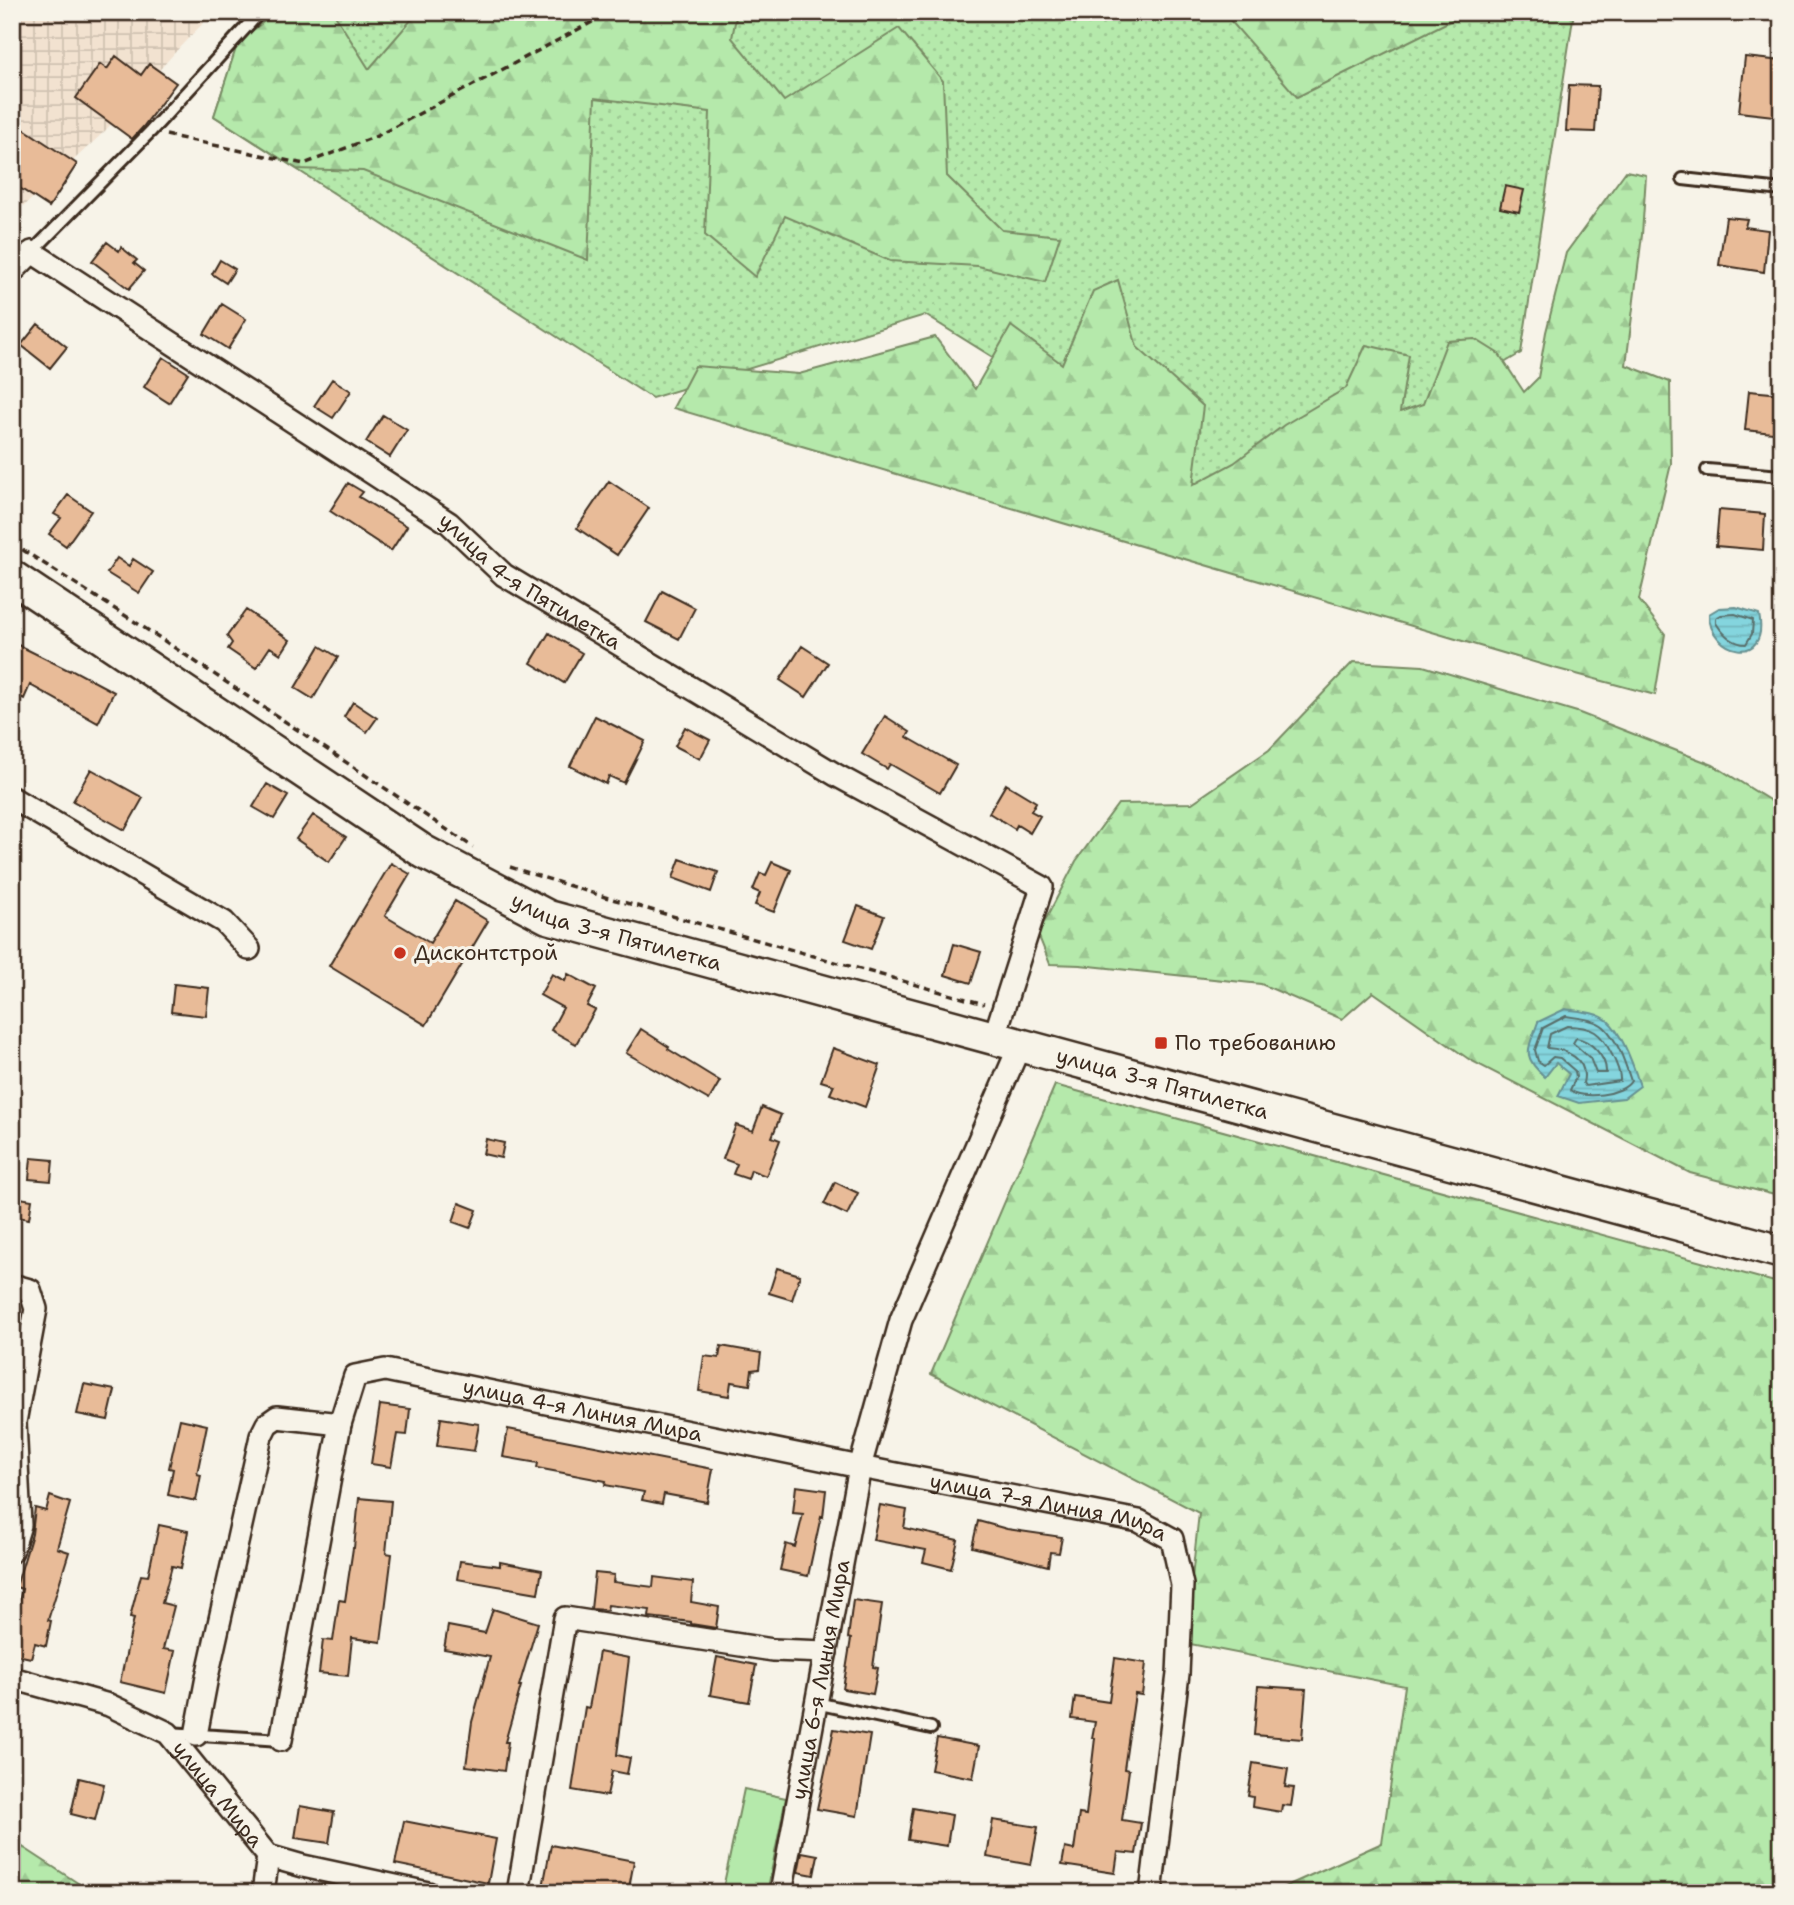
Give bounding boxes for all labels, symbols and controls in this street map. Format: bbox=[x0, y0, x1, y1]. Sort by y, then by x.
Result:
street label: улица 4-я Пятилетка bbox=[434, 506, 626, 656]
street label: улица 3-я Пятилетка bbox=[506, 886, 725, 977]
place label: Дисконтстрой bbox=[414, 939, 558, 967]
marker: Дисконтстрой bbox=[392, 945, 408, 961]
place label: По требованию bbox=[1175, 1029, 1336, 1057]
marker: По требованию bbox=[1153, 1035, 1169, 1051]
street label: улица 3-я Пятилетка bbox=[1053, 1042, 1272, 1126]
street label: улица 4-я Линия Мира bbox=[460, 1372, 705, 1448]
street label: улица 7-я Линия Мира bbox=[927, 1467, 1172, 1548]
street label: улица 6-я Линия Мира bbox=[785, 1557, 857, 1802]
street label: улица Мира bbox=[166, 1735, 270, 1853]

